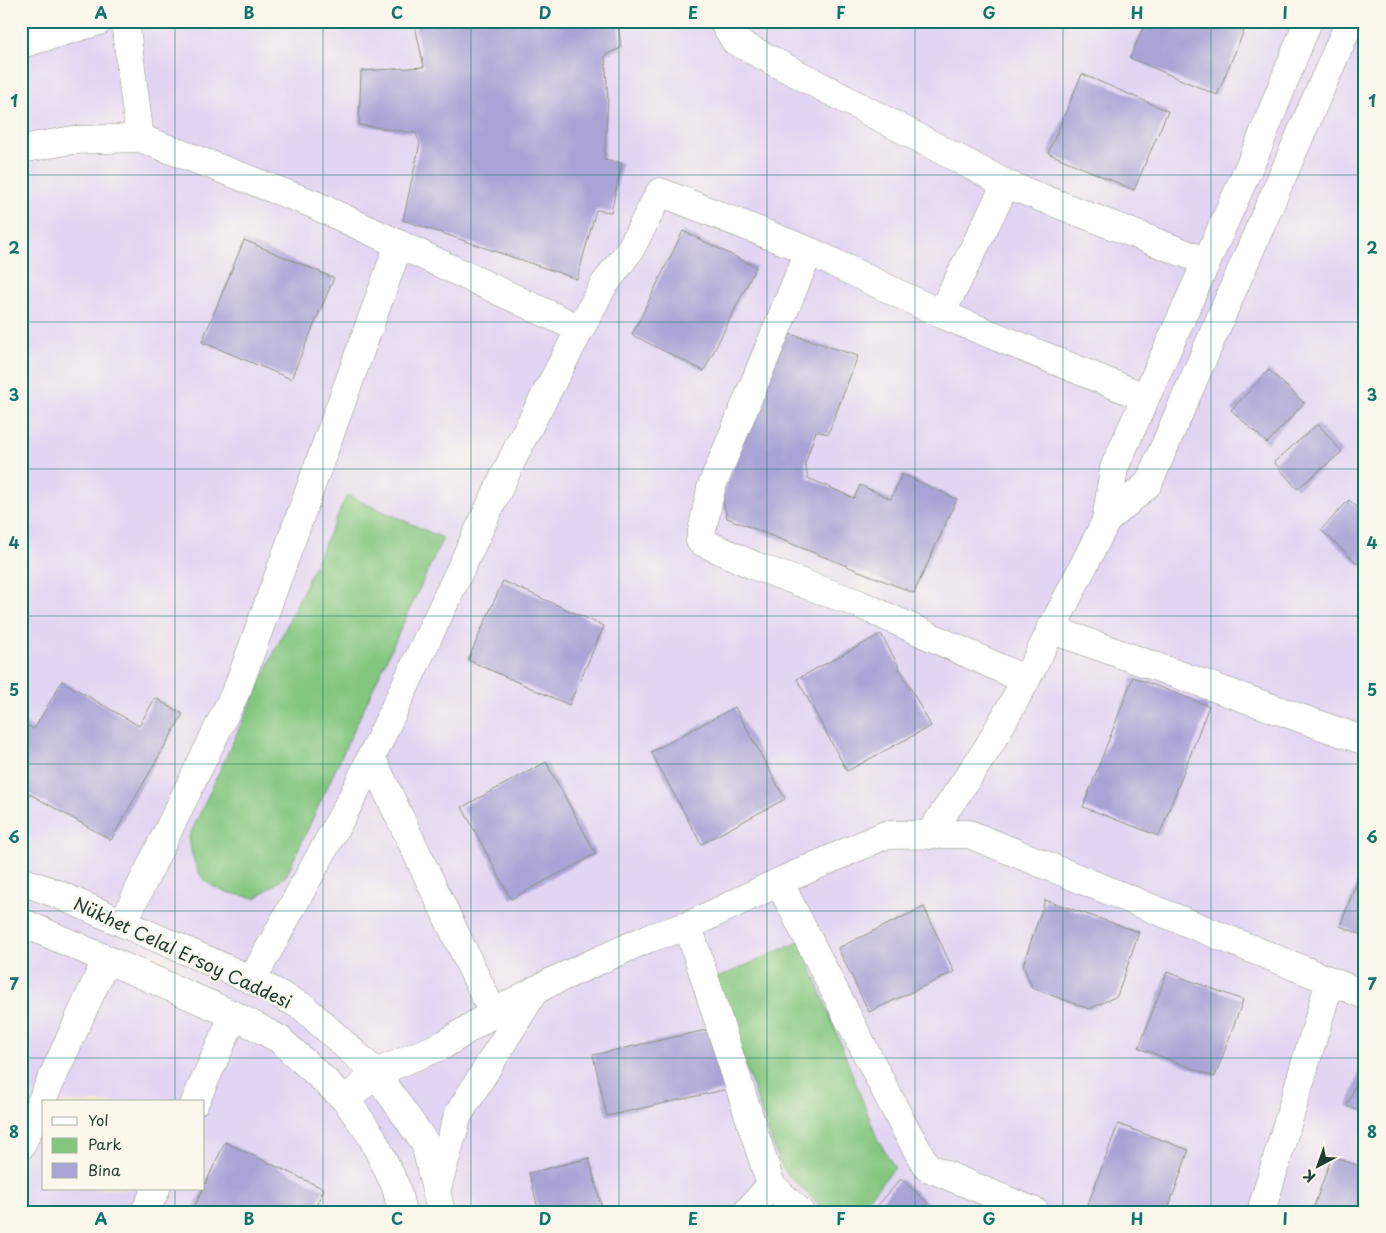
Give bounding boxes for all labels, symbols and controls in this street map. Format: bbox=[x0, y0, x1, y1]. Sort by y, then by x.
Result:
text: A bbox=[95, 0, 108, 24]
text: B bbox=[244, 0, 255, 24]
text: C bbox=[391, 0, 403, 24]
text: D bbox=[539, 0, 551, 24]
text: E bbox=[688, 0, 698, 24]
text: F bbox=[836, 0, 846, 24]
text: G bbox=[982, 0, 996, 24]
text: H bbox=[1131, 0, 1143, 24]
text: I bbox=[1282, 0, 1288, 24]
text: 1 bbox=[10, 88, 18, 112]
text: 1 bbox=[1368, 88, 1376, 112]
text: 2 bbox=[8, 235, 20, 259]
text: 2 bbox=[1366, 235, 1378, 259]
text: 3 bbox=[9, 382, 19, 406]
text: 3 bbox=[1367, 382, 1377, 406]
text: 4 bbox=[9, 530, 20, 554]
text: 4 bbox=[1367, 530, 1378, 554]
text: 5 bbox=[9, 677, 19, 701]
text: 5 bbox=[1367, 677, 1377, 701]
text: 6 bbox=[8, 824, 20, 848]
text: 6 bbox=[1366, 824, 1378, 848]
street label: Nükhet Celal Ersoy Caddesi bbox=[69, 889, 297, 1015]
text: 7 bbox=[9, 971, 19, 995]
text: 7 bbox=[1367, 971, 1377, 995]
legend bbox=[42, 1100, 205, 1190]
text: Yol bbox=[88, 1108, 109, 1131]
text: 8 bbox=[9, 1119, 19, 1143]
text: 8 bbox=[1367, 1119, 1377, 1143]
text: Park bbox=[88, 1132, 122, 1155]
north arrow bbox=[1294, 1140, 1344, 1190]
text: Bina bbox=[88, 1158, 121, 1181]
text: K bbox=[1298, 1165, 1320, 1187]
text: A bbox=[95, 1206, 108, 1230]
text: B bbox=[244, 1206, 255, 1230]
text: C bbox=[391, 1206, 403, 1230]
text: D bbox=[539, 1206, 551, 1230]
text: E bbox=[688, 1206, 698, 1230]
text: F bbox=[836, 1206, 846, 1230]
text: G bbox=[982, 1206, 996, 1230]
text: H bbox=[1131, 1206, 1143, 1230]
text: I bbox=[1282, 1206, 1288, 1230]

